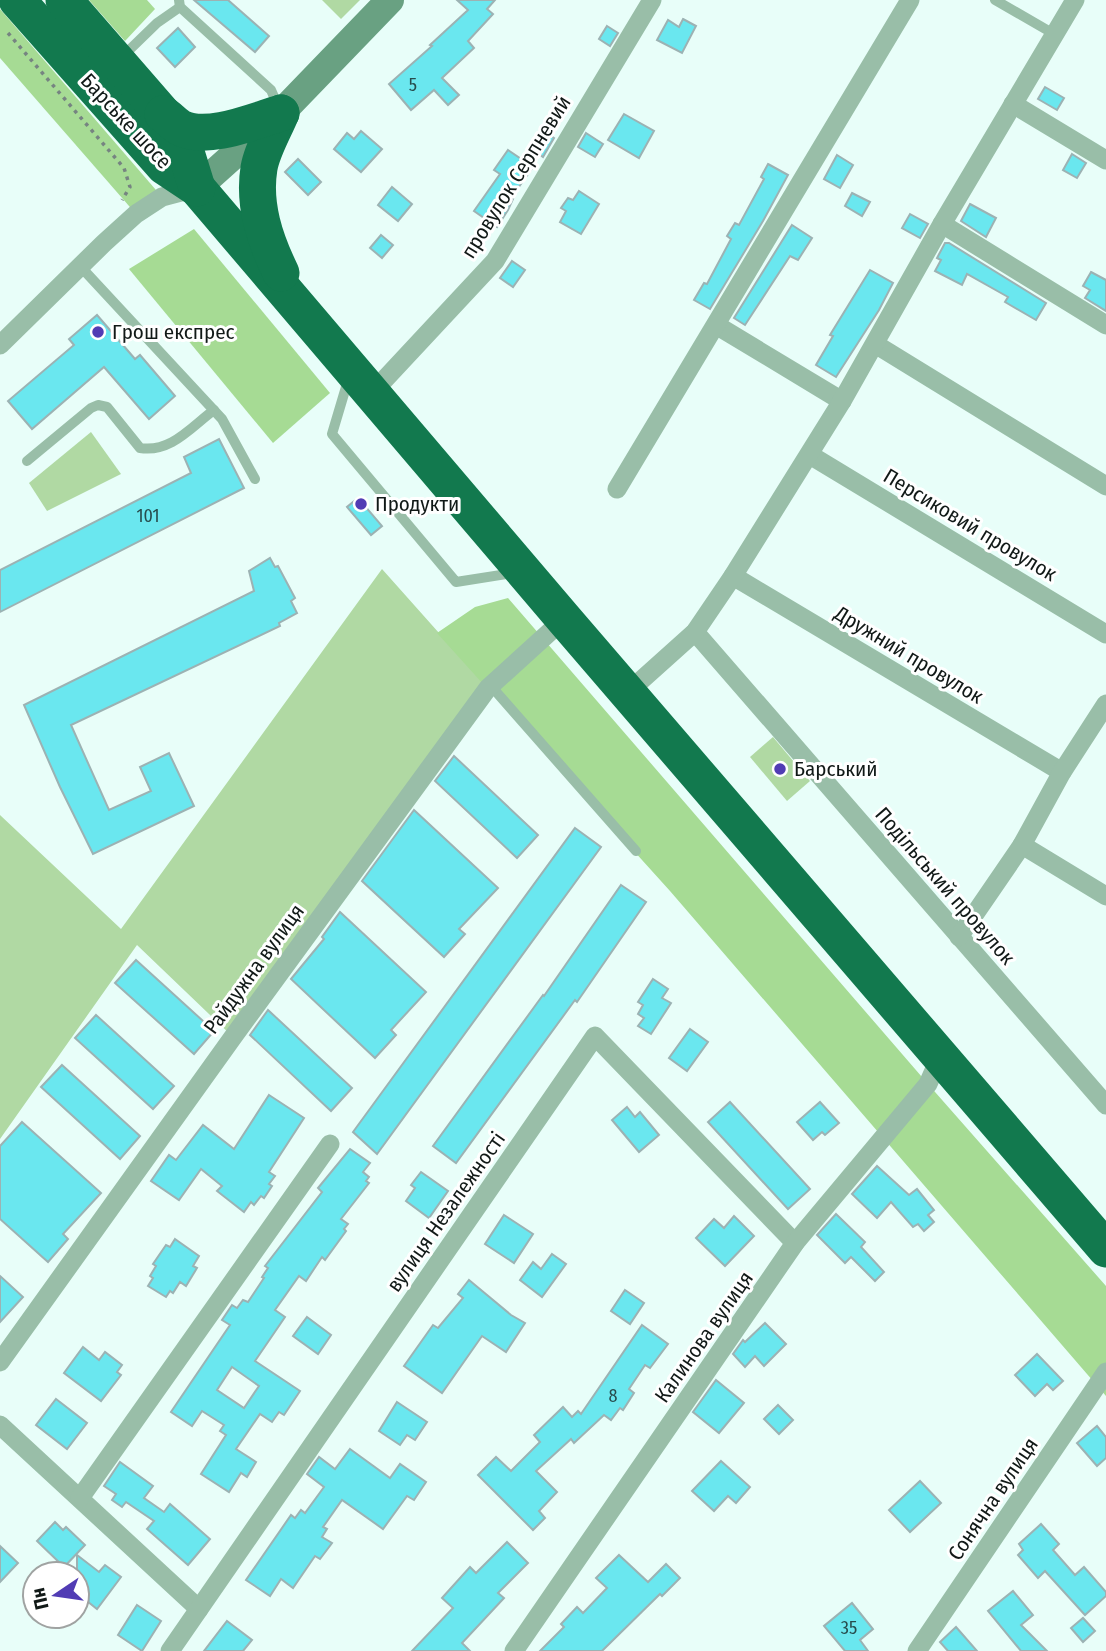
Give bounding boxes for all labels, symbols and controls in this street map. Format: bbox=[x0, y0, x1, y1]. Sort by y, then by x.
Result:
street label: Барське шосе bbox=[75, 68, 177, 174]
house number: 5 bbox=[409, 74, 417, 96]
street label: провулок Серпневий bbox=[455, 91, 577, 263]
place label: Грош експрес bbox=[112, 319, 235, 345]
marker: Грош експрес bbox=[90, 324, 106, 340]
street label: Персиковий провулок bbox=[879, 463, 1062, 587]
place label: Продукти bbox=[375, 491, 459, 517]
marker: Продукти bbox=[353, 496, 369, 512]
house number: 101 bbox=[137, 505, 159, 527]
street label: Дружний провулок bbox=[829, 600, 988, 710]
place label: Барський bbox=[794, 756, 878, 782]
marker: Барський bbox=[772, 761, 788, 777]
street label: Подільський провулок bbox=[869, 802, 1021, 970]
street label: Райдужна вулиця bbox=[198, 899, 310, 1039]
street label: вулиця Незалежності bbox=[381, 1127, 511, 1297]
street label: Калинова вулиця bbox=[649, 1266, 759, 1408]
house number: 8 bbox=[609, 1385, 618, 1407]
street label: Сонячна вулиця bbox=[942, 1433, 1044, 1565]
north arrow bbox=[21, 1560, 91, 1630]
text: Пн bbox=[26, 1586, 54, 1612]
house number: 35 bbox=[841, 1617, 857, 1639]

